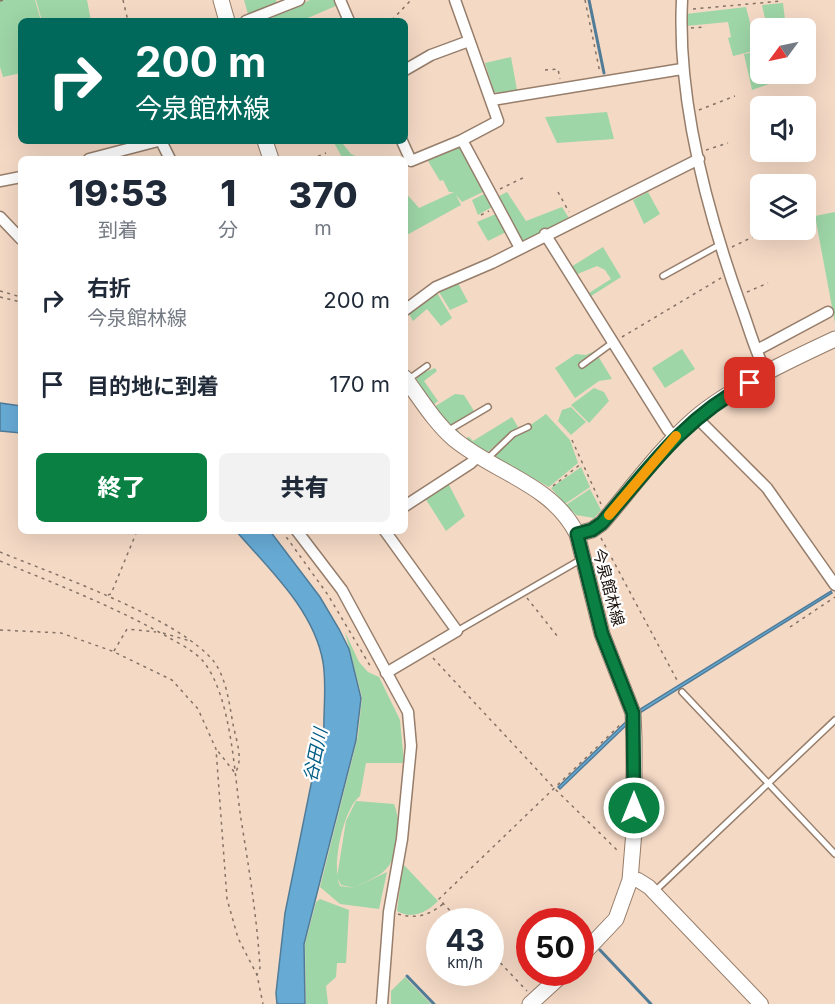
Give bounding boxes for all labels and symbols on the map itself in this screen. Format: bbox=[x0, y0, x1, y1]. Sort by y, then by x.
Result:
north arrow bbox=[750, 18, 816, 84]
pin bbox=[724, 357, 775, 408]
street label: 今泉館林線 bbox=[589, 546, 629, 628]
water label: 谷田川 bbox=[299, 724, 331, 784]
position arrow bbox=[602, 776, 666, 840]
speed limit sign: 50 bbox=[516, 908, 594, 986]

